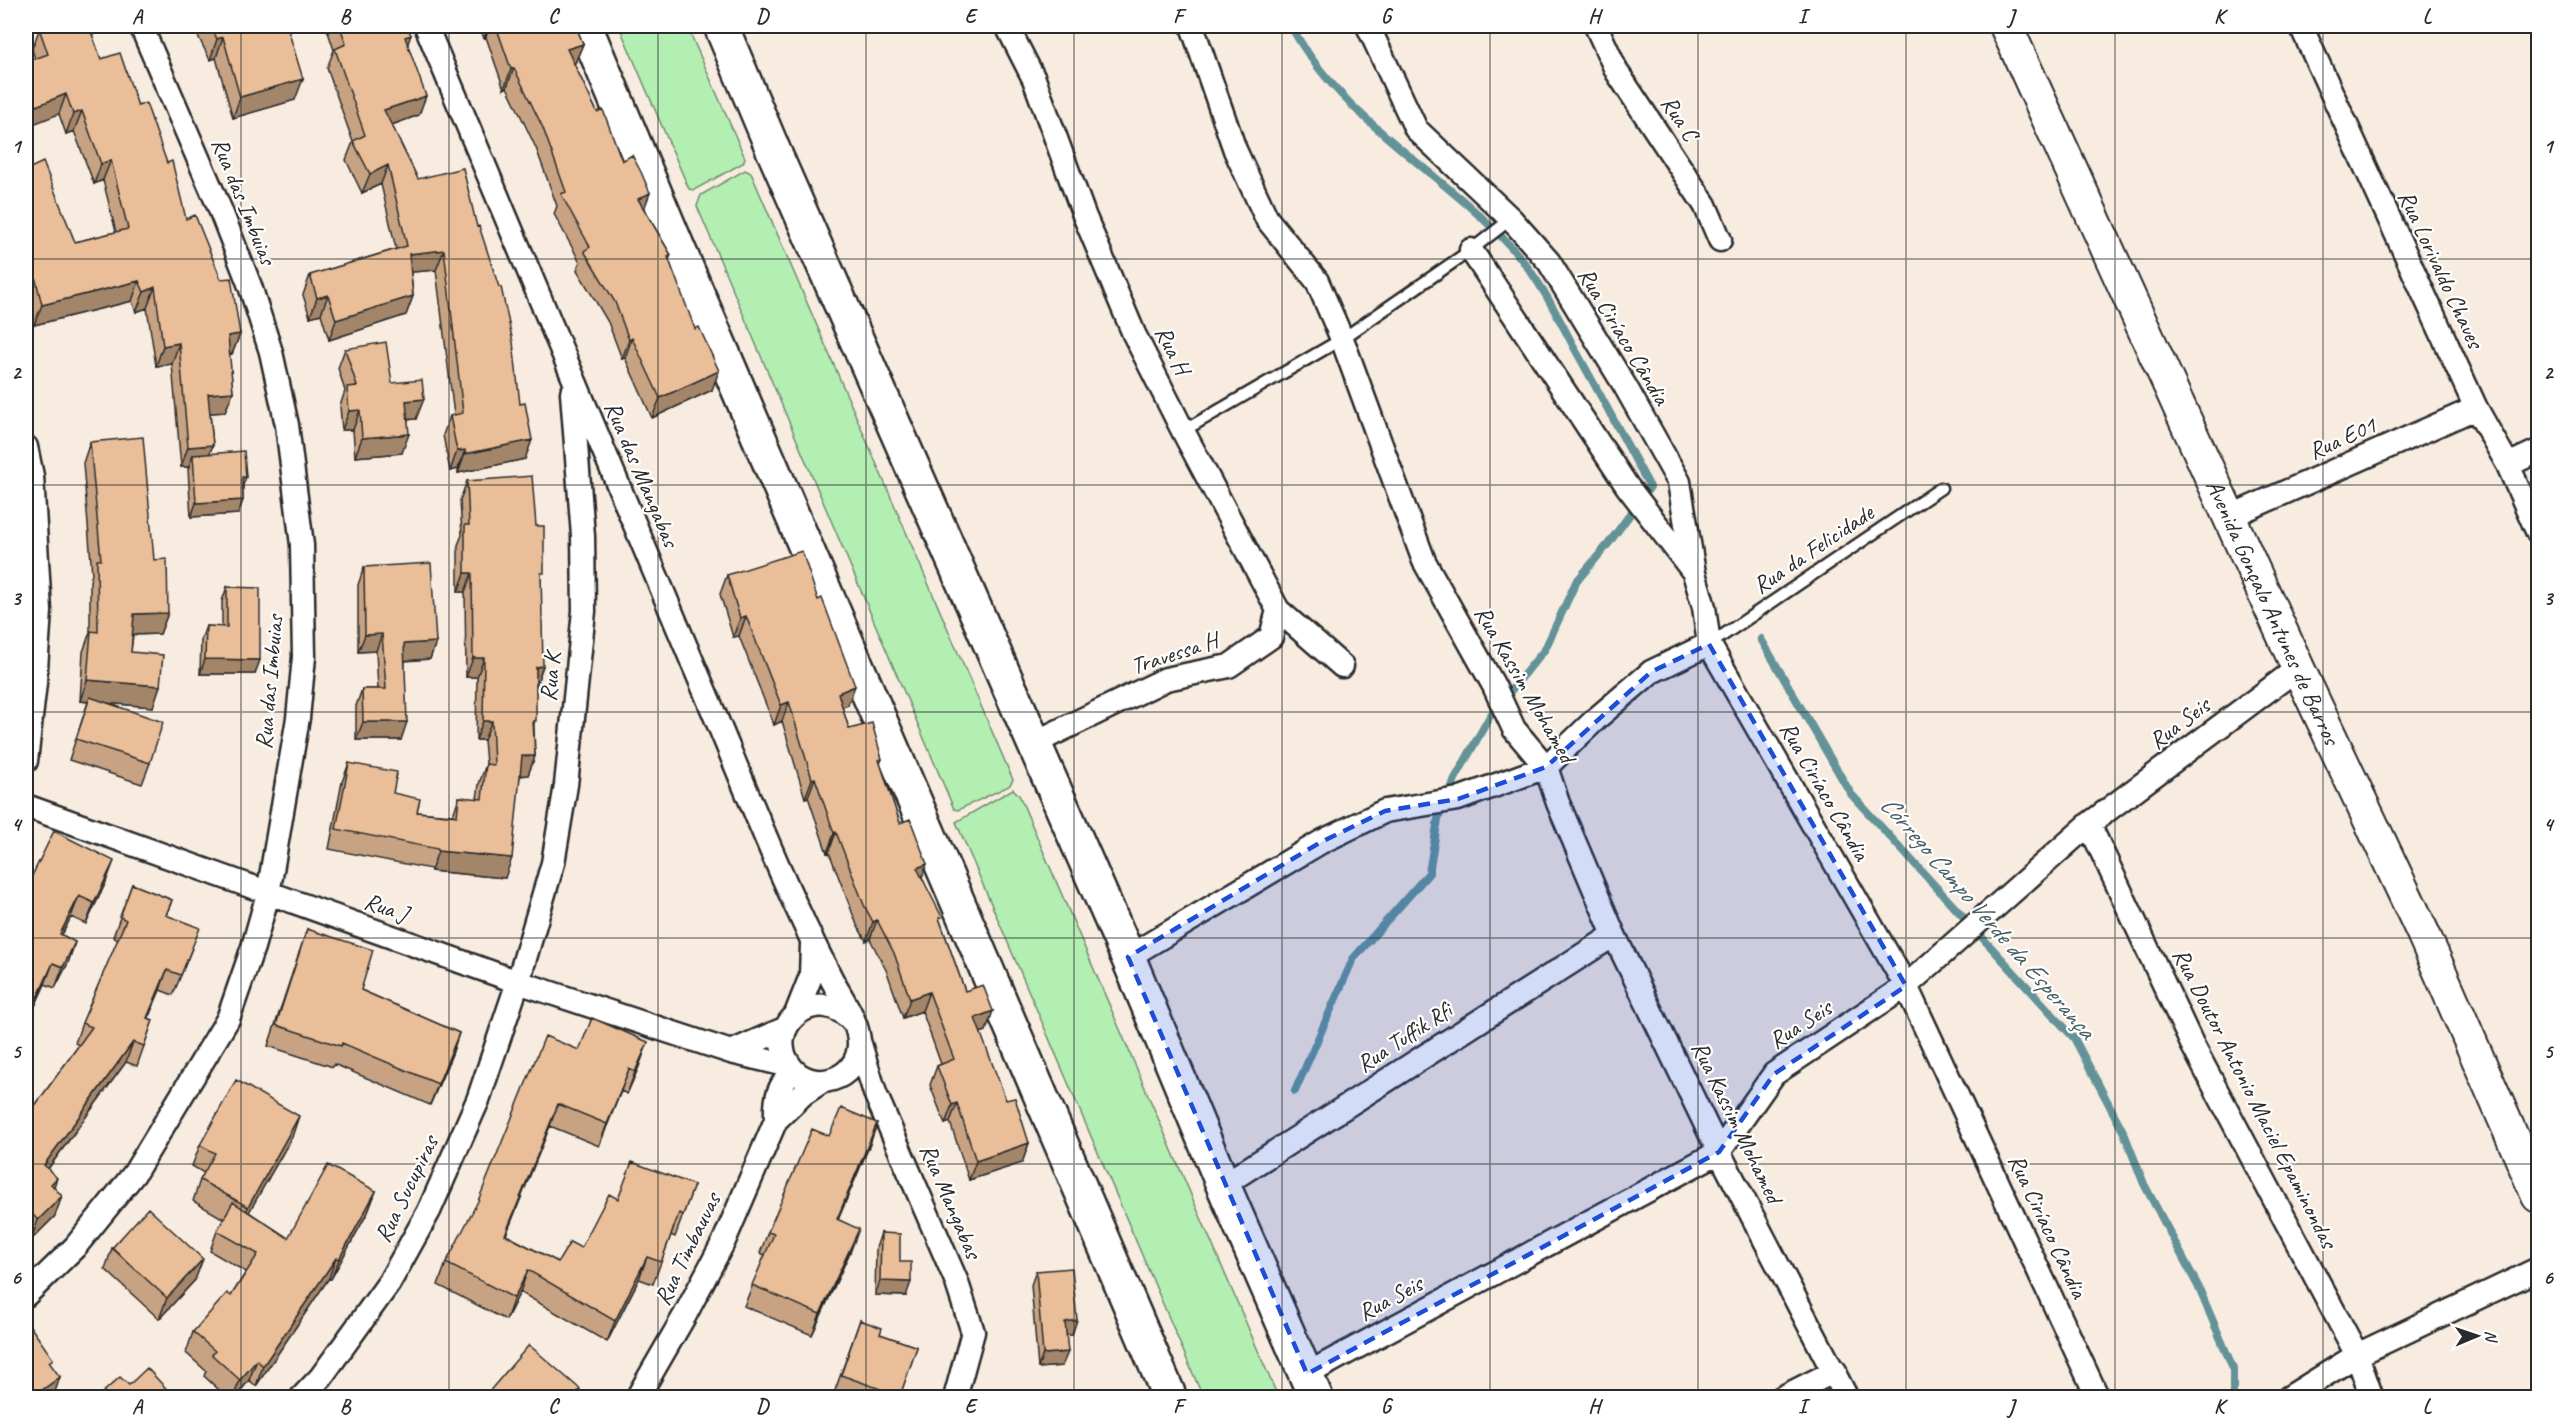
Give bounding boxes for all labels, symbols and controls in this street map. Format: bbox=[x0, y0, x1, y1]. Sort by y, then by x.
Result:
text: A bbox=[132, 4, 144, 29]
text: B bbox=[340, 4, 352, 29]
text: C bbox=[548, 4, 560, 29]
text: D bbox=[756, 4, 770, 29]
text: E bbox=[965, 4, 979, 29]
text: F bbox=[1173, 4, 1187, 29]
text: G bbox=[1381, 4, 1394, 29]
text: H bbox=[1588, 4, 1603, 29]
text: I bbox=[1798, 4, 1811, 29]
text: J bbox=[2006, 4, 2018, 29]
text: K bbox=[2214, 4, 2228, 29]
text: L bbox=[2423, 4, 2433, 29]
street label: Rua C bbox=[1654, 90, 1708, 149]
street label: Rua das Imbuias bbox=[205, 133, 284, 271]
text: 1 bbox=[12, 134, 23, 159]
text: 1 bbox=[2544, 134, 2555, 159]
street label: Rua Lorivaldo Chaves bbox=[2391, 185, 2492, 355]
street label: Rua Ciríaco Cândia bbox=[1571, 262, 1678, 411]
street label: Rua H bbox=[1149, 321, 1199, 382]
text: 2 bbox=[12, 360, 23, 385]
text: 2 bbox=[2544, 360, 2555, 385]
street label: Rua das Mangabas bbox=[598, 397, 687, 553]
street label: Rua E01 bbox=[2304, 409, 2382, 466]
street label: Avenida Gonçalo Antunes de Barros bbox=[2199, 475, 2348, 751]
street label: Rua da Felicidade bbox=[1747, 496, 1881, 600]
text: 3 bbox=[12, 586, 23, 611]
text: 3 bbox=[2544, 586, 2555, 611]
street label: Rua Kassim Mohamed bbox=[1468, 600, 1584, 771]
street label: Rua das Imbuias bbox=[248, 612, 290, 750]
street label: Travessa H bbox=[1127, 624, 1225, 681]
street label: Rua K bbox=[533, 647, 568, 703]
street label: Rua Seis bbox=[2143, 689, 2218, 756]
street label: Rua Ciríaco Cândia bbox=[1773, 716, 1877, 867]
water label: Córrego Campo Verde da Esperança bbox=[1873, 788, 2104, 1048]
text: 4 bbox=[12, 812, 24, 837]
text: 4 bbox=[2544, 812, 2556, 837]
street label: Rua J bbox=[360, 886, 415, 930]
street label: Rua Doutor Antonio Maciel Epaminondas bbox=[2166, 943, 2345, 1256]
street label: Rua Seis bbox=[1763, 991, 1839, 1055]
street label: Rua Tuffik Rfi bbox=[1351, 993, 1460, 1079]
street label: Rua Kassim Mohamed bbox=[1685, 1036, 1791, 1211]
text: 5 bbox=[12, 1039, 23, 1064]
text: 5 bbox=[2544, 1039, 2555, 1064]
street label: Rua Sucupiras bbox=[367, 1128, 446, 1247]
street label: Rua Mangabas bbox=[913, 1139, 990, 1265]
street label: Rua Ciríaco Cândia bbox=[2002, 1149, 2095, 1304]
street label: Rua Timbauvas bbox=[647, 1185, 728, 1310]
text: 6 bbox=[11, 1265, 22, 1290]
text: 6 bbox=[2543, 1265, 2554, 1290]
street label: Rua Seis bbox=[1353, 1267, 1430, 1327]
north arrow bbox=[2447, 1306, 2507, 1366]
text: N bbox=[2481, 1330, 2501, 1344]
text: A bbox=[132, 1394, 144, 1419]
text: B bbox=[340, 1394, 352, 1419]
text: C bbox=[548, 1394, 560, 1419]
text: D bbox=[756, 1394, 770, 1419]
text: E bbox=[965, 1394, 979, 1419]
text: F bbox=[1173, 1394, 1187, 1419]
text: G bbox=[1381, 1394, 1394, 1419]
text: H bbox=[1588, 1394, 1603, 1419]
text: I bbox=[1798, 1394, 1811, 1419]
text: J bbox=[2006, 1394, 2018, 1419]
text: K bbox=[2214, 1394, 2228, 1419]
text: L bbox=[2423, 1394, 2433, 1419]

